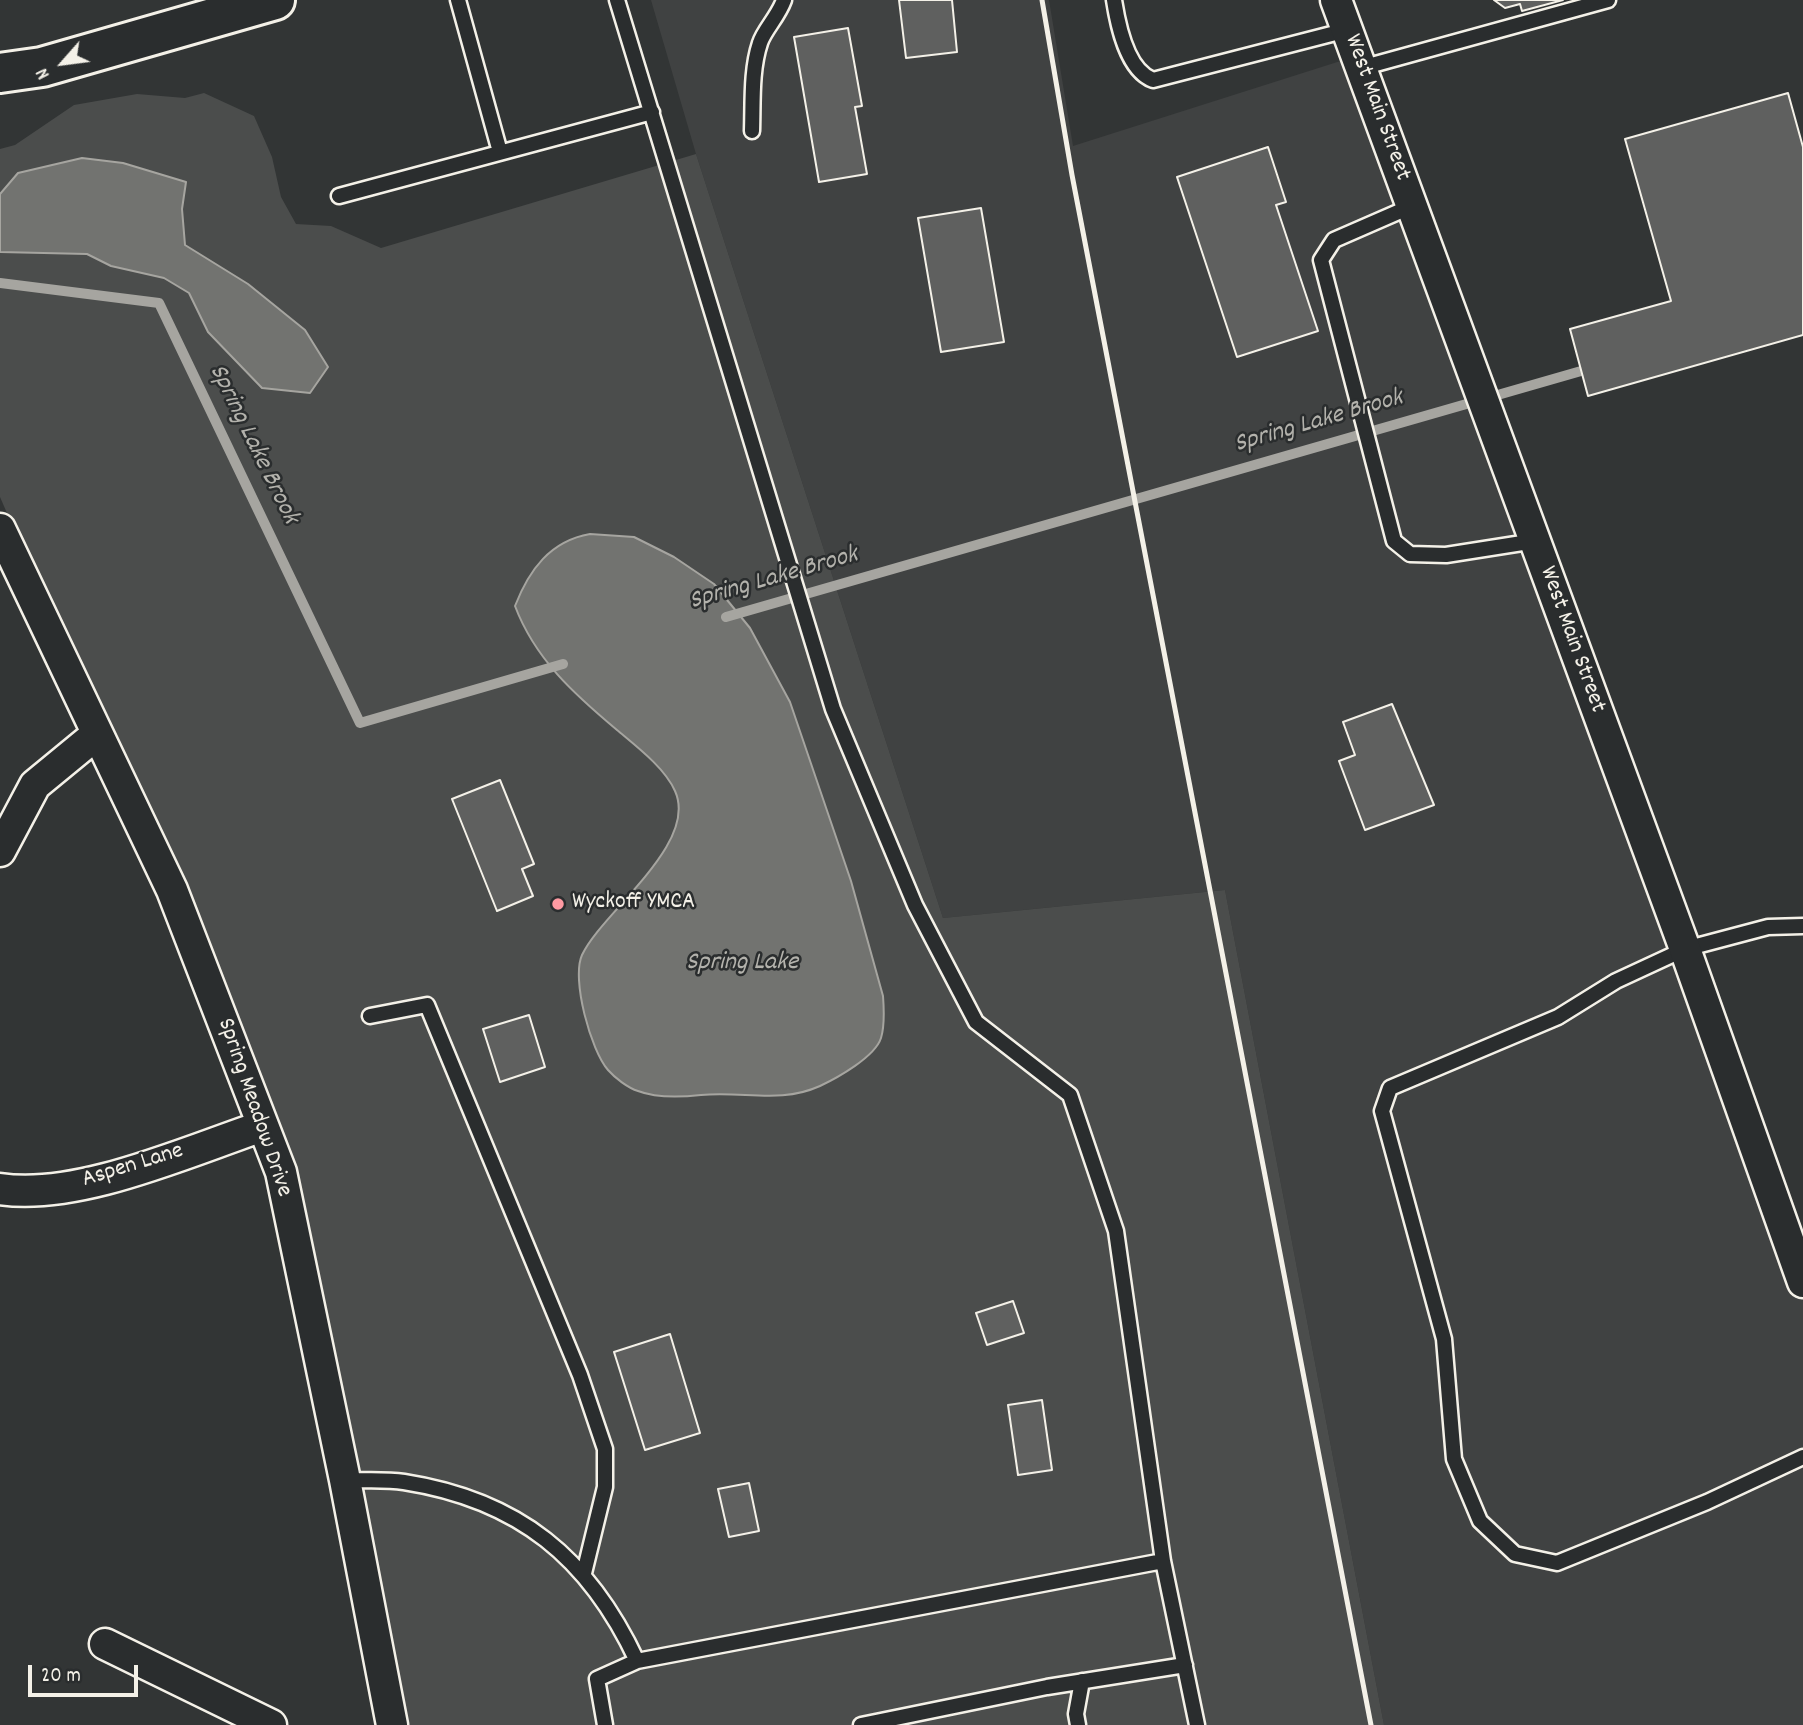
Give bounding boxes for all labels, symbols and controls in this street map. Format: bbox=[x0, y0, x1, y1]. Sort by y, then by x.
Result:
north arrow bbox=[28, 28, 98, 98]
street label: West Main Street bbox=[1336, 31, 1416, 185]
text: N bbox=[30, 63, 58, 84]
water label: Spring Lake Brook bbox=[200, 360, 304, 530]
water label: Spring Lake Brook bbox=[1231, 384, 1407, 462]
water label: Spring Lake Brook bbox=[686, 541, 862, 619]
street label: West Main Street bbox=[1531, 563, 1611, 717]
place label: Wyckoff YMCA bbox=[572, 890, 695, 918]
marker: Wyckoff YMCA bbox=[550, 896, 566, 912]
water label: Spring Lake bbox=[686, 948, 798, 980]
street label: Spring Meadow Drive bbox=[209, 1015, 297, 1201]
street label: Aspen Lane bbox=[79, 1138, 187, 1196]
scale bar bbox=[32, 1652, 142, 1696]
text: 20 m bbox=[41, 1662, 81, 1692]

